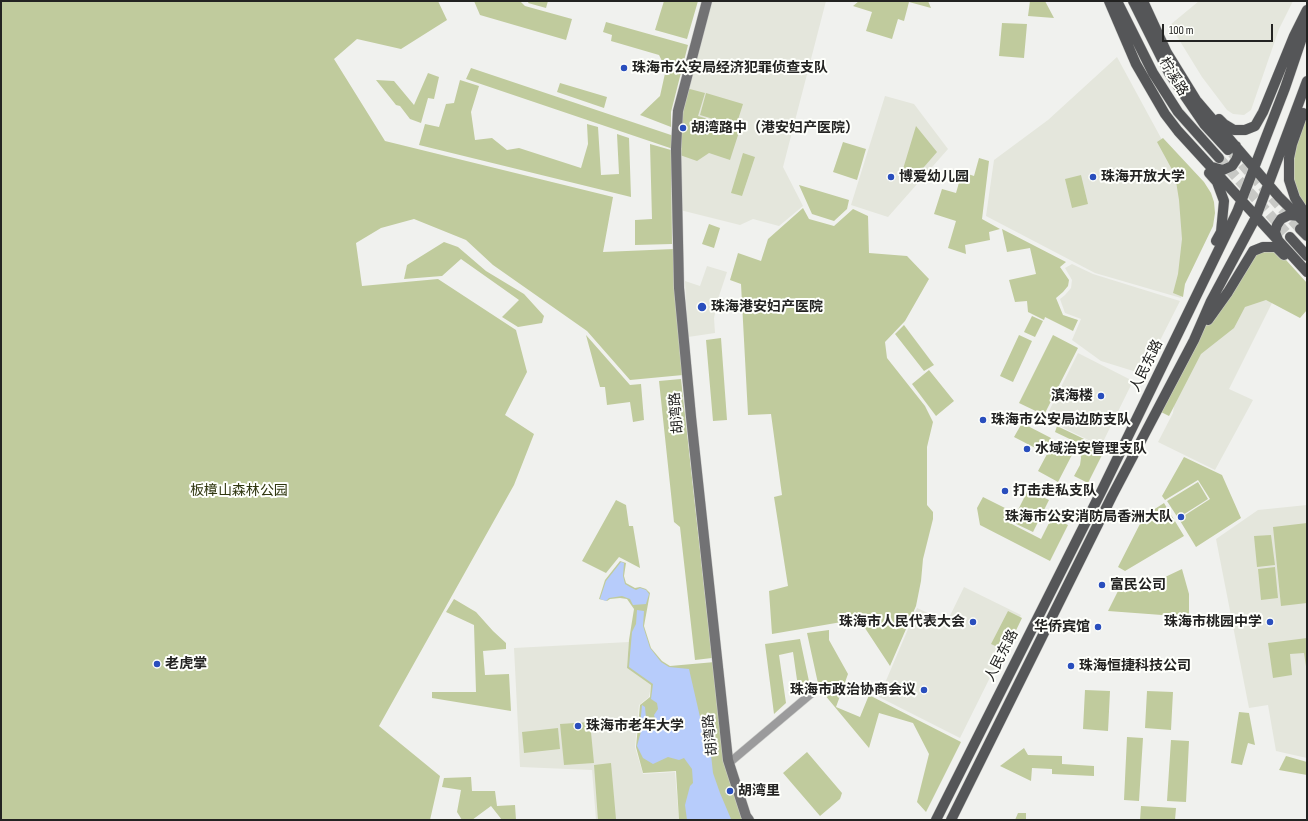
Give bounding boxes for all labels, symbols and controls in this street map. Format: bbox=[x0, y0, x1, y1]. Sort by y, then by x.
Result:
scale bar bbox=[1164, 16, 1275, 42]
text: 100 m bbox=[1169, 23, 1194, 38]
street label: 柠溪路 bbox=[1155, 55, 1191, 99]
place label: 珠海市公安局经济犯罪侦查支队 bbox=[632, 60, 828, 76]
marker: 珠海市公安局经济犯罪侦查支队 bbox=[619, 63, 629, 73]
place label: 胡湾路中（港安妇产医院） bbox=[691, 120, 859, 136]
marker: 胡湾路中（港安妇产医院） bbox=[678, 123, 688, 133]
place label: 博爱幼儿园 bbox=[899, 169, 969, 185]
place label: 珠海开放大学 bbox=[1101, 169, 1185, 185]
marker: 博爱幼儿园 bbox=[886, 172, 896, 182]
marker: 珠海开放大学 bbox=[1088, 172, 1098, 182]
place label: 珠海港安妇产医院 bbox=[711, 299, 823, 315]
marker: 珠海港安妇产医院 bbox=[696, 301, 708, 313]
street label: 人民东路 bbox=[1127, 337, 1167, 395]
place label: 滨海楼 bbox=[1051, 388, 1093, 404]
street label: 胡湾路 bbox=[667, 391, 687, 435]
marker: 滨海楼 bbox=[1096, 391, 1106, 401]
place label: 珠海市公安局边防支队 bbox=[991, 412, 1131, 428]
marker: 珠海市公安局边防支队 bbox=[978, 415, 988, 425]
place label: 水域治安管理支队 bbox=[1035, 441, 1147, 457]
marker: 水域治安管理支队 bbox=[1022, 444, 1032, 454]
park label: 板樟山森林公园 bbox=[190, 483, 288, 499]
place label: 打击走私支队 bbox=[1013, 483, 1097, 499]
marker: 打击走私支队 bbox=[1000, 486, 1010, 496]
place label: 珠海市公安消防局香洲大队 bbox=[1005, 509, 1173, 525]
marker: 珠海市公安消防局香洲大队 bbox=[1176, 512, 1186, 522]
place label: 富民公司 bbox=[1110, 577, 1166, 593]
marker: 富民公司 bbox=[1097, 580, 1107, 590]
place label: 珠海市人民代表大会 bbox=[839, 614, 965, 630]
place label: 珠海市桃园中学 bbox=[1164, 614, 1262, 630]
marker: 珠海市人民代表大会 bbox=[968, 617, 978, 627]
marker: 珠海市桃园中学 bbox=[1265, 617, 1275, 627]
place label: 华侨宾馆 bbox=[1034, 619, 1090, 635]
marker: 华侨宾馆 bbox=[1093, 622, 1103, 632]
street label: 人民东路 bbox=[982, 627, 1022, 685]
place label: 老虎掌 bbox=[165, 656, 207, 672]
place label: 珠海恒捷科技公司 bbox=[1079, 658, 1191, 674]
marker: 老虎掌 bbox=[152, 659, 162, 669]
marker: 珠海恒捷科技公司 bbox=[1066, 661, 1076, 671]
place label: 珠海市政治协商会议 bbox=[790, 682, 916, 698]
marker: 珠海市政治协商会议 bbox=[919, 685, 929, 695]
street label: 胡湾路 bbox=[700, 713, 722, 757]
place label: 珠海市老年大学 bbox=[586, 718, 684, 734]
marker: 珠海市老年大学 bbox=[573, 721, 583, 731]
place label: 胡湾里 bbox=[738, 783, 780, 799]
marker: 胡湾里 bbox=[725, 786, 735, 796]

